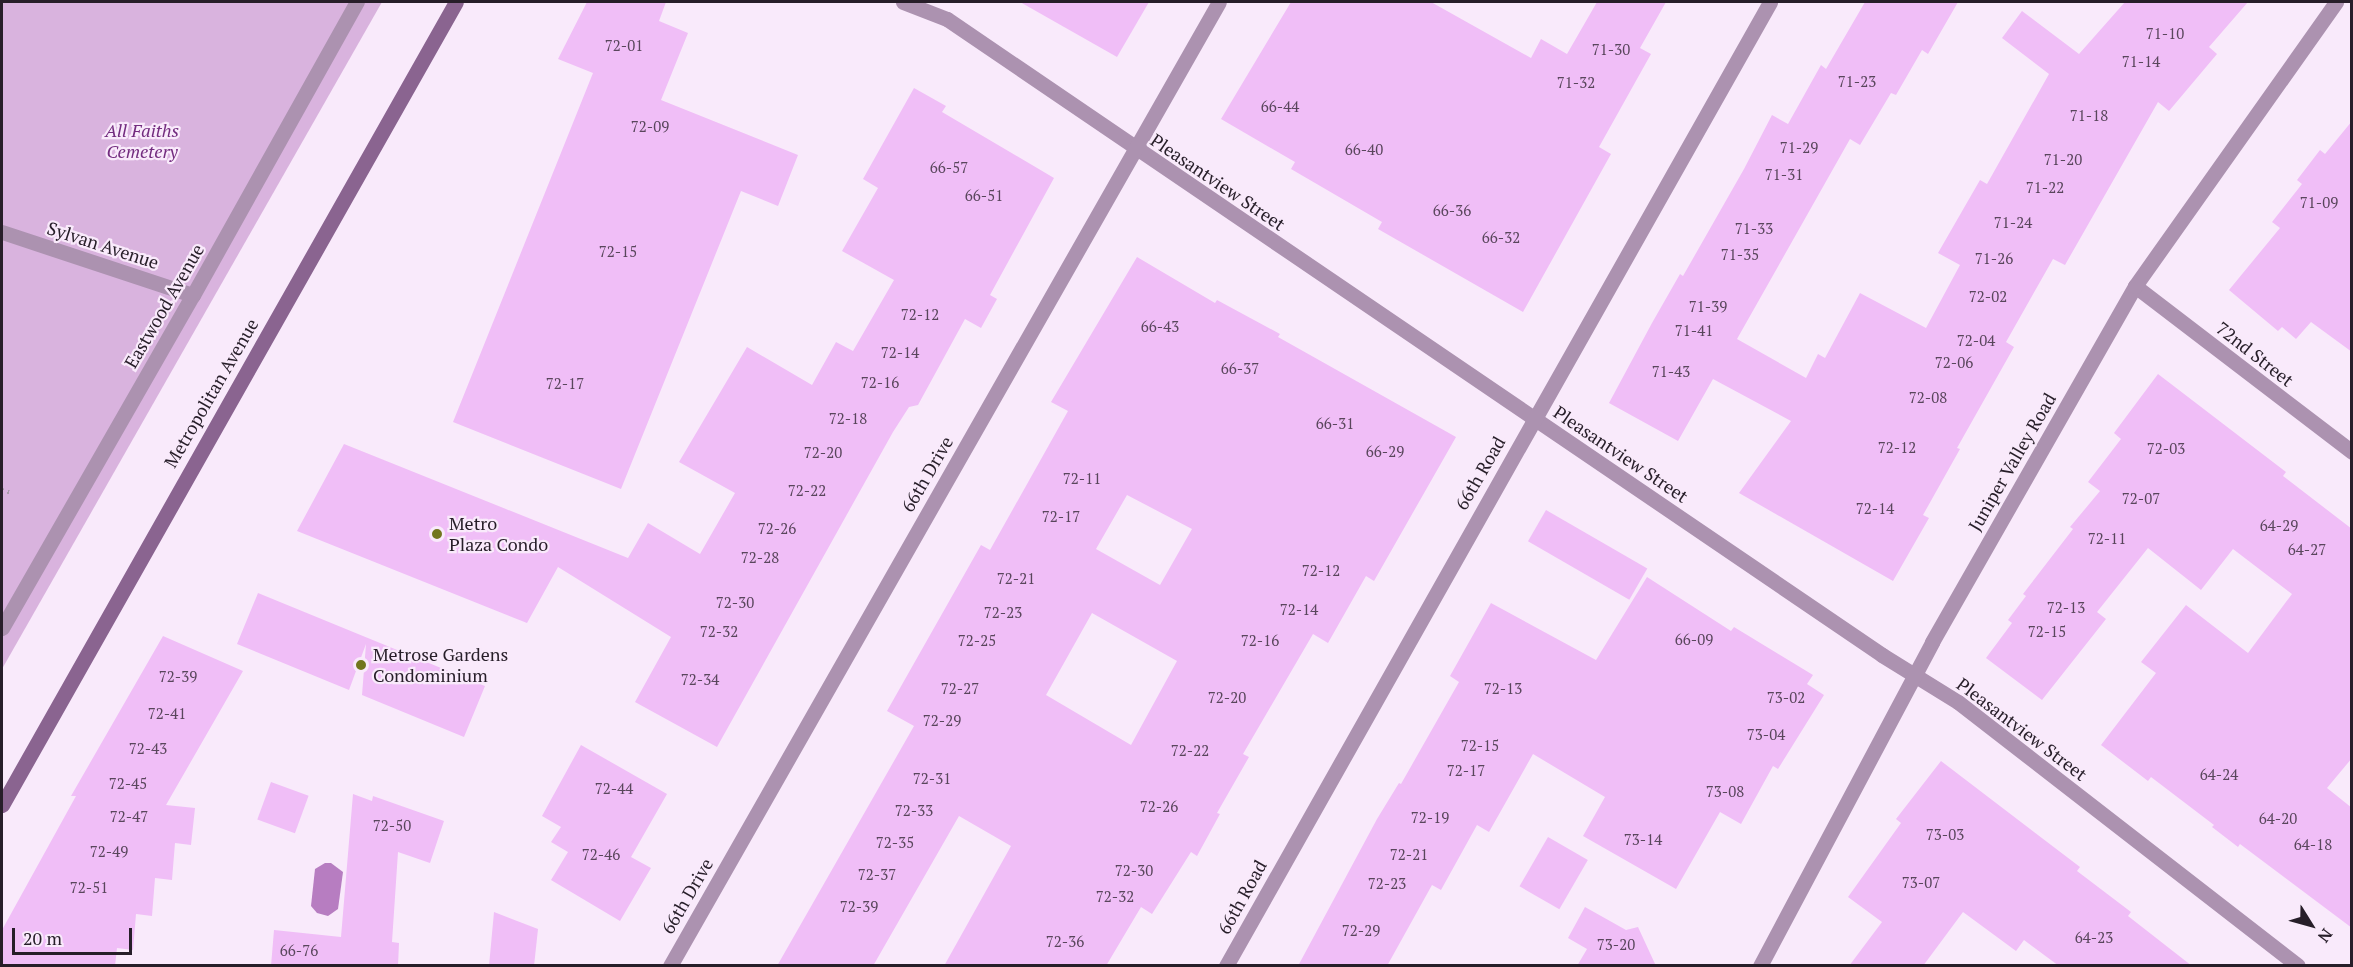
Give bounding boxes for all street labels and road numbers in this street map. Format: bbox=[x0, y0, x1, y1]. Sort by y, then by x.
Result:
street label: Pleasantview Street bbox=[1147, 129, 1289, 235]
street label: Sylvan Avenue bbox=[44, 217, 162, 273]
street label: Eastwood Avenue bbox=[120, 240, 208, 372]
street label: Metropolitan Avenue bbox=[159, 314, 263, 472]
street label: 72nd Street bbox=[2212, 317, 2298, 391]
street label: Juniper Valley Road bbox=[1964, 389, 2060, 535]
street label: Pleasantview Street bbox=[1550, 401, 1692, 507]
street label: 66th Drive bbox=[897, 432, 957, 516]
street label: 66th Road bbox=[1450, 433, 1510, 513]
street label: Pleasantview Street bbox=[1953, 673, 2091, 785]
street label: 66th Drive bbox=[657, 854, 717, 938]
street label: 66th Road bbox=[1213, 856, 1271, 938]

